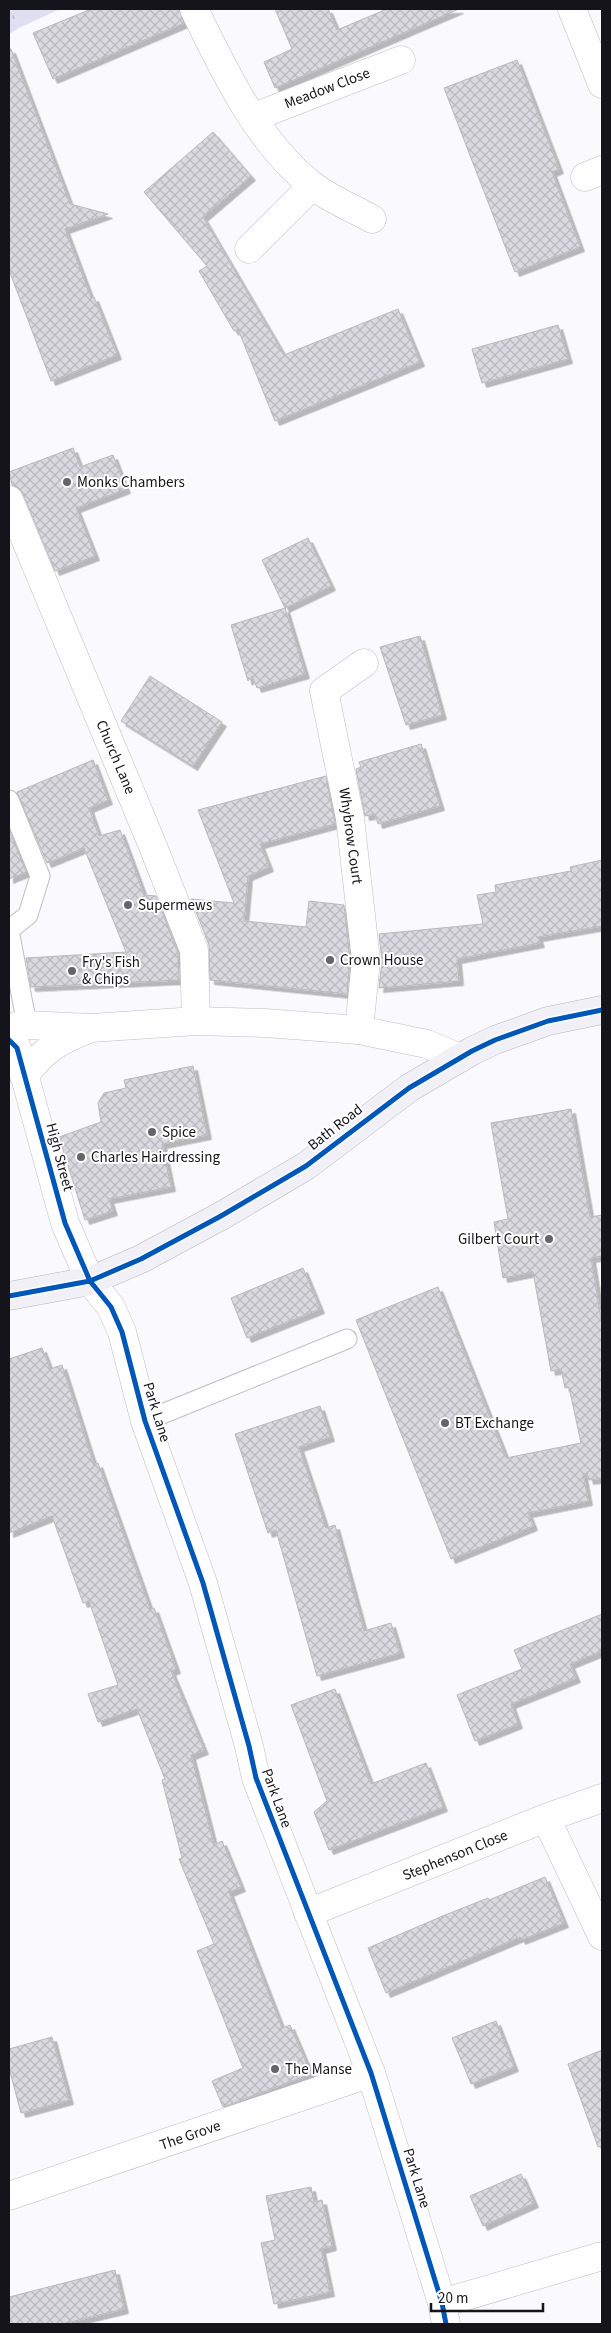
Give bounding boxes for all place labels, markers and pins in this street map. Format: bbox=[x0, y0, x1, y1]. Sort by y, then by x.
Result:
place label: Monks Chambers bbox=[77, 472, 185, 493]
marker: Monks Chambers bbox=[61, 476, 73, 488]
place label: Supermews bbox=[138, 895, 212, 916]
marker: Supermews bbox=[122, 899, 134, 911]
place label: Crown House bbox=[340, 950, 423, 971]
place label: Fry's Fish & Chips bbox=[82, 952, 140, 990]
marker: Crown House bbox=[324, 954, 336, 966]
marker: Fry's Fish & Chips bbox=[66, 965, 78, 977]
place label: Spice bbox=[162, 1122, 196, 1143]
marker: Spice bbox=[146, 1126, 158, 1138]
place label: Charles Hairdressing bbox=[91, 1147, 220, 1168]
marker: Charles Hairdressing bbox=[75, 1151, 87, 1163]
place label: Gilbert Court bbox=[458, 1229, 539, 1250]
marker: Gilbert Court bbox=[543, 1233, 555, 1245]
place label: BT Exchange bbox=[455, 1413, 534, 1434]
marker: BT Exchange bbox=[439, 1417, 451, 1429]
place label: The Manse bbox=[285, 2059, 352, 2080]
marker: The Manse bbox=[269, 2063, 281, 2075]

